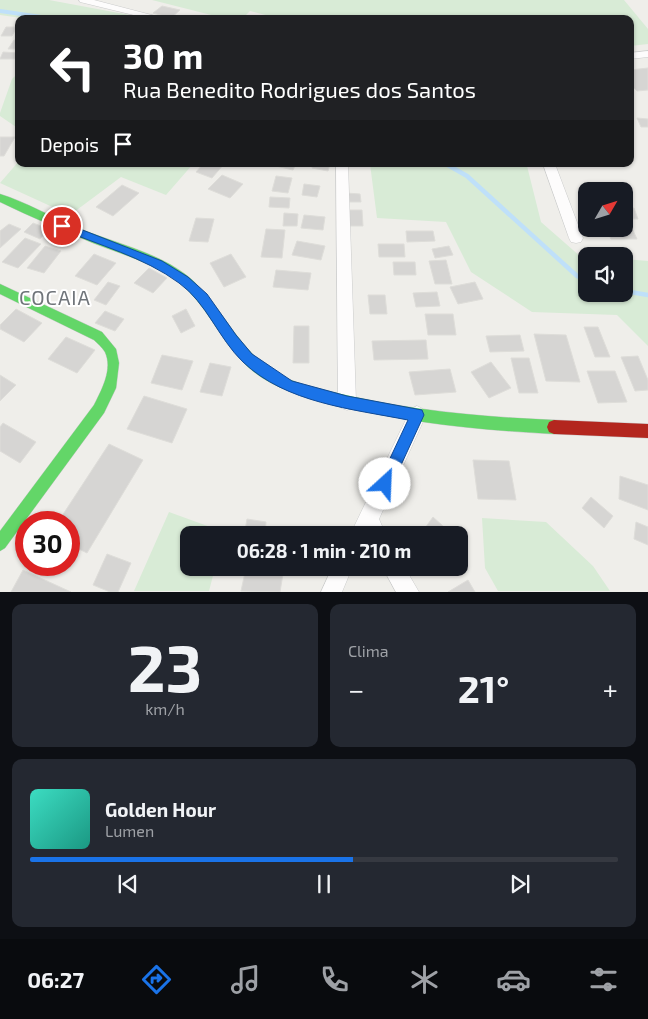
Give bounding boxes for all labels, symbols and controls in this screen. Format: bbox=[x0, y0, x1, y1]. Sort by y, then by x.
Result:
text: 30 m bbox=[123, 34, 203, 76]
icon: left bbox=[40, 35, 105, 100]
text: Rua Benedito Rodrigues dos Santos bbox=[123, 76, 476, 102]
icon: arrive bbox=[109, 130, 137, 158]
text: Depois bbox=[40, 133, 99, 156]
north arrow bbox=[578, 182, 632, 238]
map controls bbox=[578, 182, 633, 302]
pin bbox=[41, 205, 83, 247]
icon: arrive bbox=[48, 212, 76, 240]
button: sound bbox=[578, 247, 633, 302]
district label: COCAIA bbox=[19, 285, 91, 309]
position arrow bbox=[358, 457, 410, 509]
speed limit sign: 30 bbox=[15, 511, 80, 576]
text: 06:28 · 1 min · 210 m bbox=[237, 539, 411, 562]
text: 23 bbox=[128, 627, 202, 705]
text: Clima bbox=[348, 641, 389, 660]
text: 21° bbox=[458, 665, 509, 711]
text: − bbox=[348, 672, 364, 706]
text: + bbox=[603, 672, 618, 706]
text: km/h bbox=[145, 699, 185, 718]
text: Golden Hour bbox=[105, 798, 216, 821]
text: Lumen bbox=[105, 821, 154, 840]
icon: previous bbox=[114, 870, 142, 898]
icon: pause bbox=[310, 870, 338, 898]
icon: next bbox=[506, 870, 534, 898]
icon: directions bbox=[139, 962, 174, 997]
icon: music bbox=[228, 962, 263, 997]
icon: phone bbox=[317, 962, 352, 997]
icon: climate bbox=[407, 962, 442, 997]
icon: car bbox=[496, 962, 531, 997]
icon: filters bbox=[586, 962, 621, 997]
text: 06:27 bbox=[27, 966, 84, 992]

